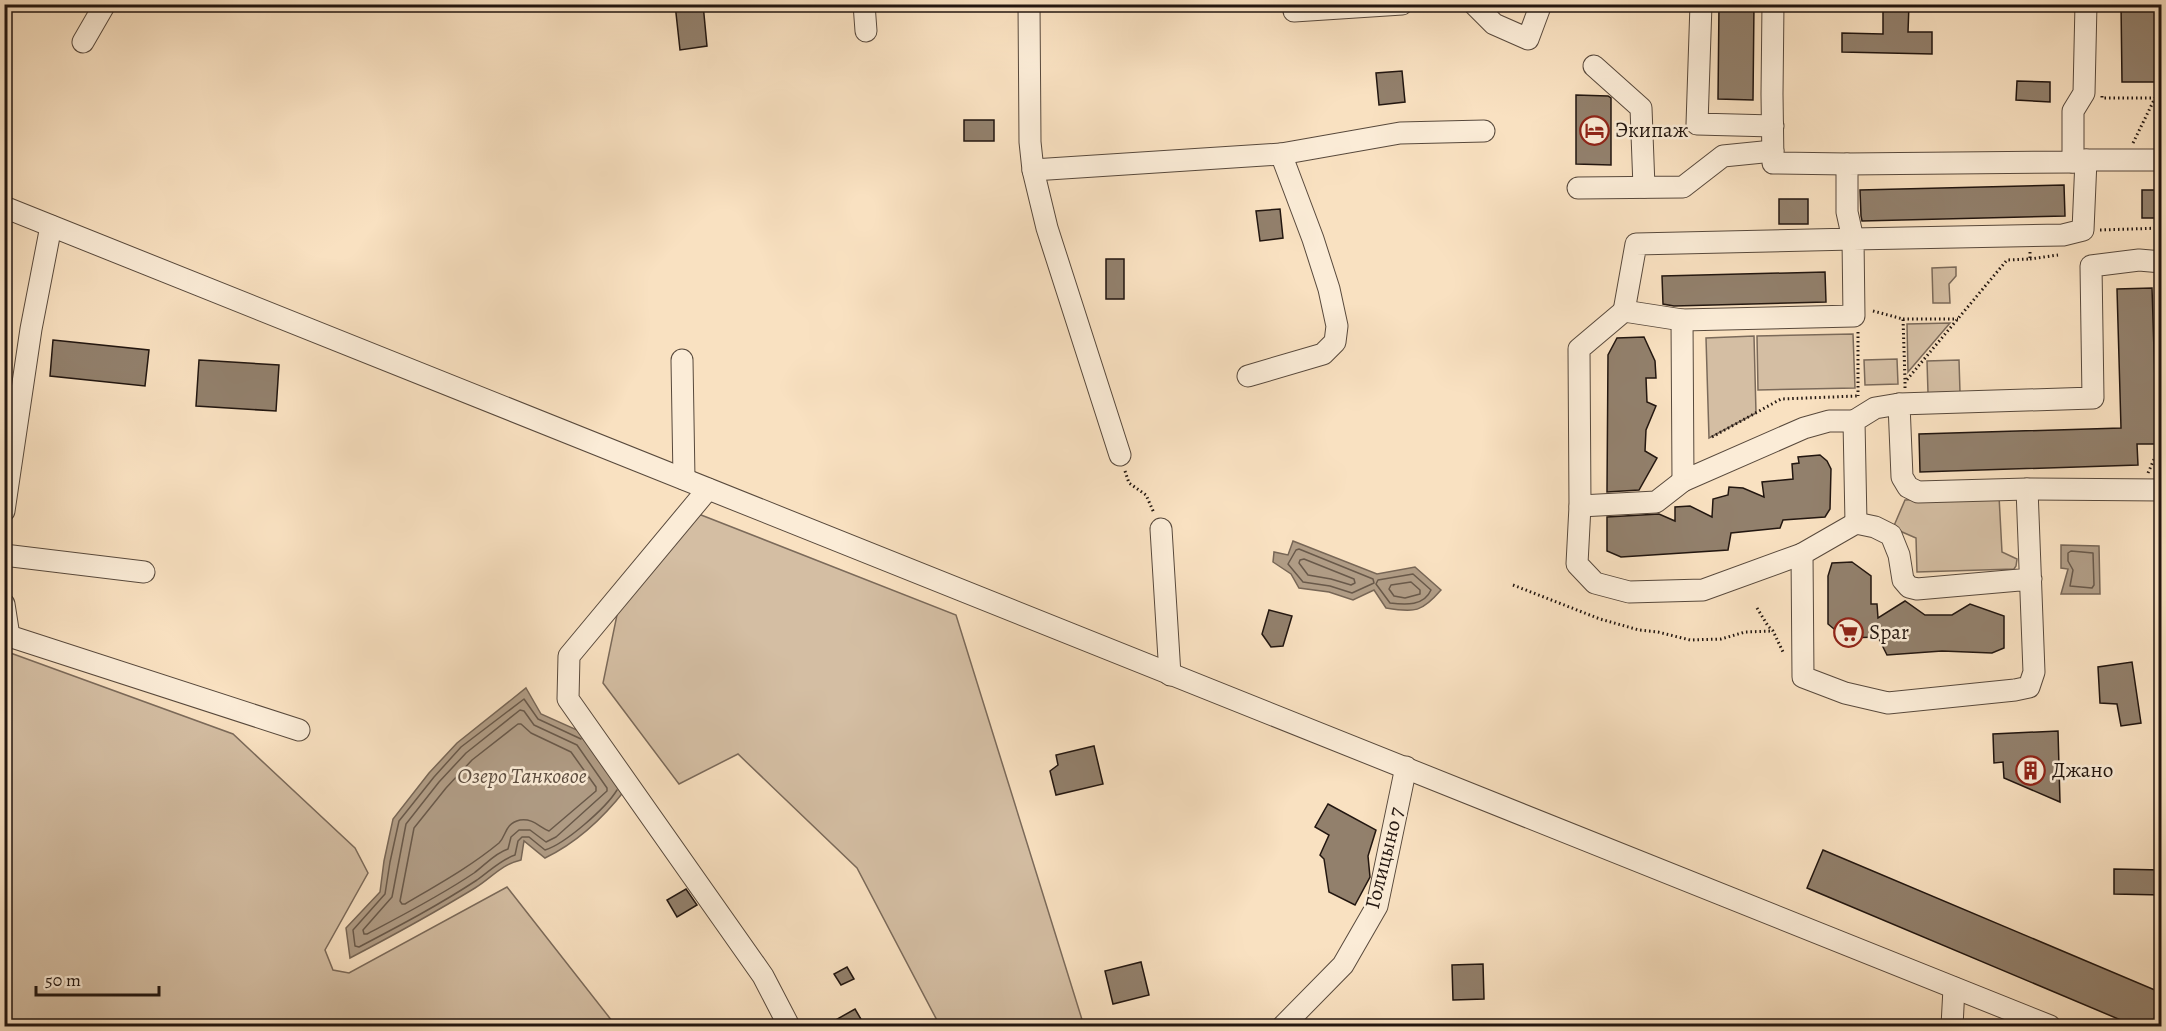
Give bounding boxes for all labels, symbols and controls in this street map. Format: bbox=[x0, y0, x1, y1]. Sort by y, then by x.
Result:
hotel icon: Экипаж bbox=[1578, 114, 1610, 146]
place label: Экипаж bbox=[1615, 116, 1689, 144]
supermarket icon: Spar bbox=[1832, 616, 1864, 648]
place label: Spar bbox=[1869, 618, 1909, 646]
building icon: Джано bbox=[2015, 754, 2047, 786]
place label: Джано bbox=[2052, 756, 2113, 784]
water label: Озеро Танковое bbox=[457, 761, 587, 791]
street label: Голицыно 7 bbox=[1358, 804, 1410, 912]
scale bar bbox=[36, 959, 159, 997]
text: 50 m bbox=[45, 968, 81, 992]

